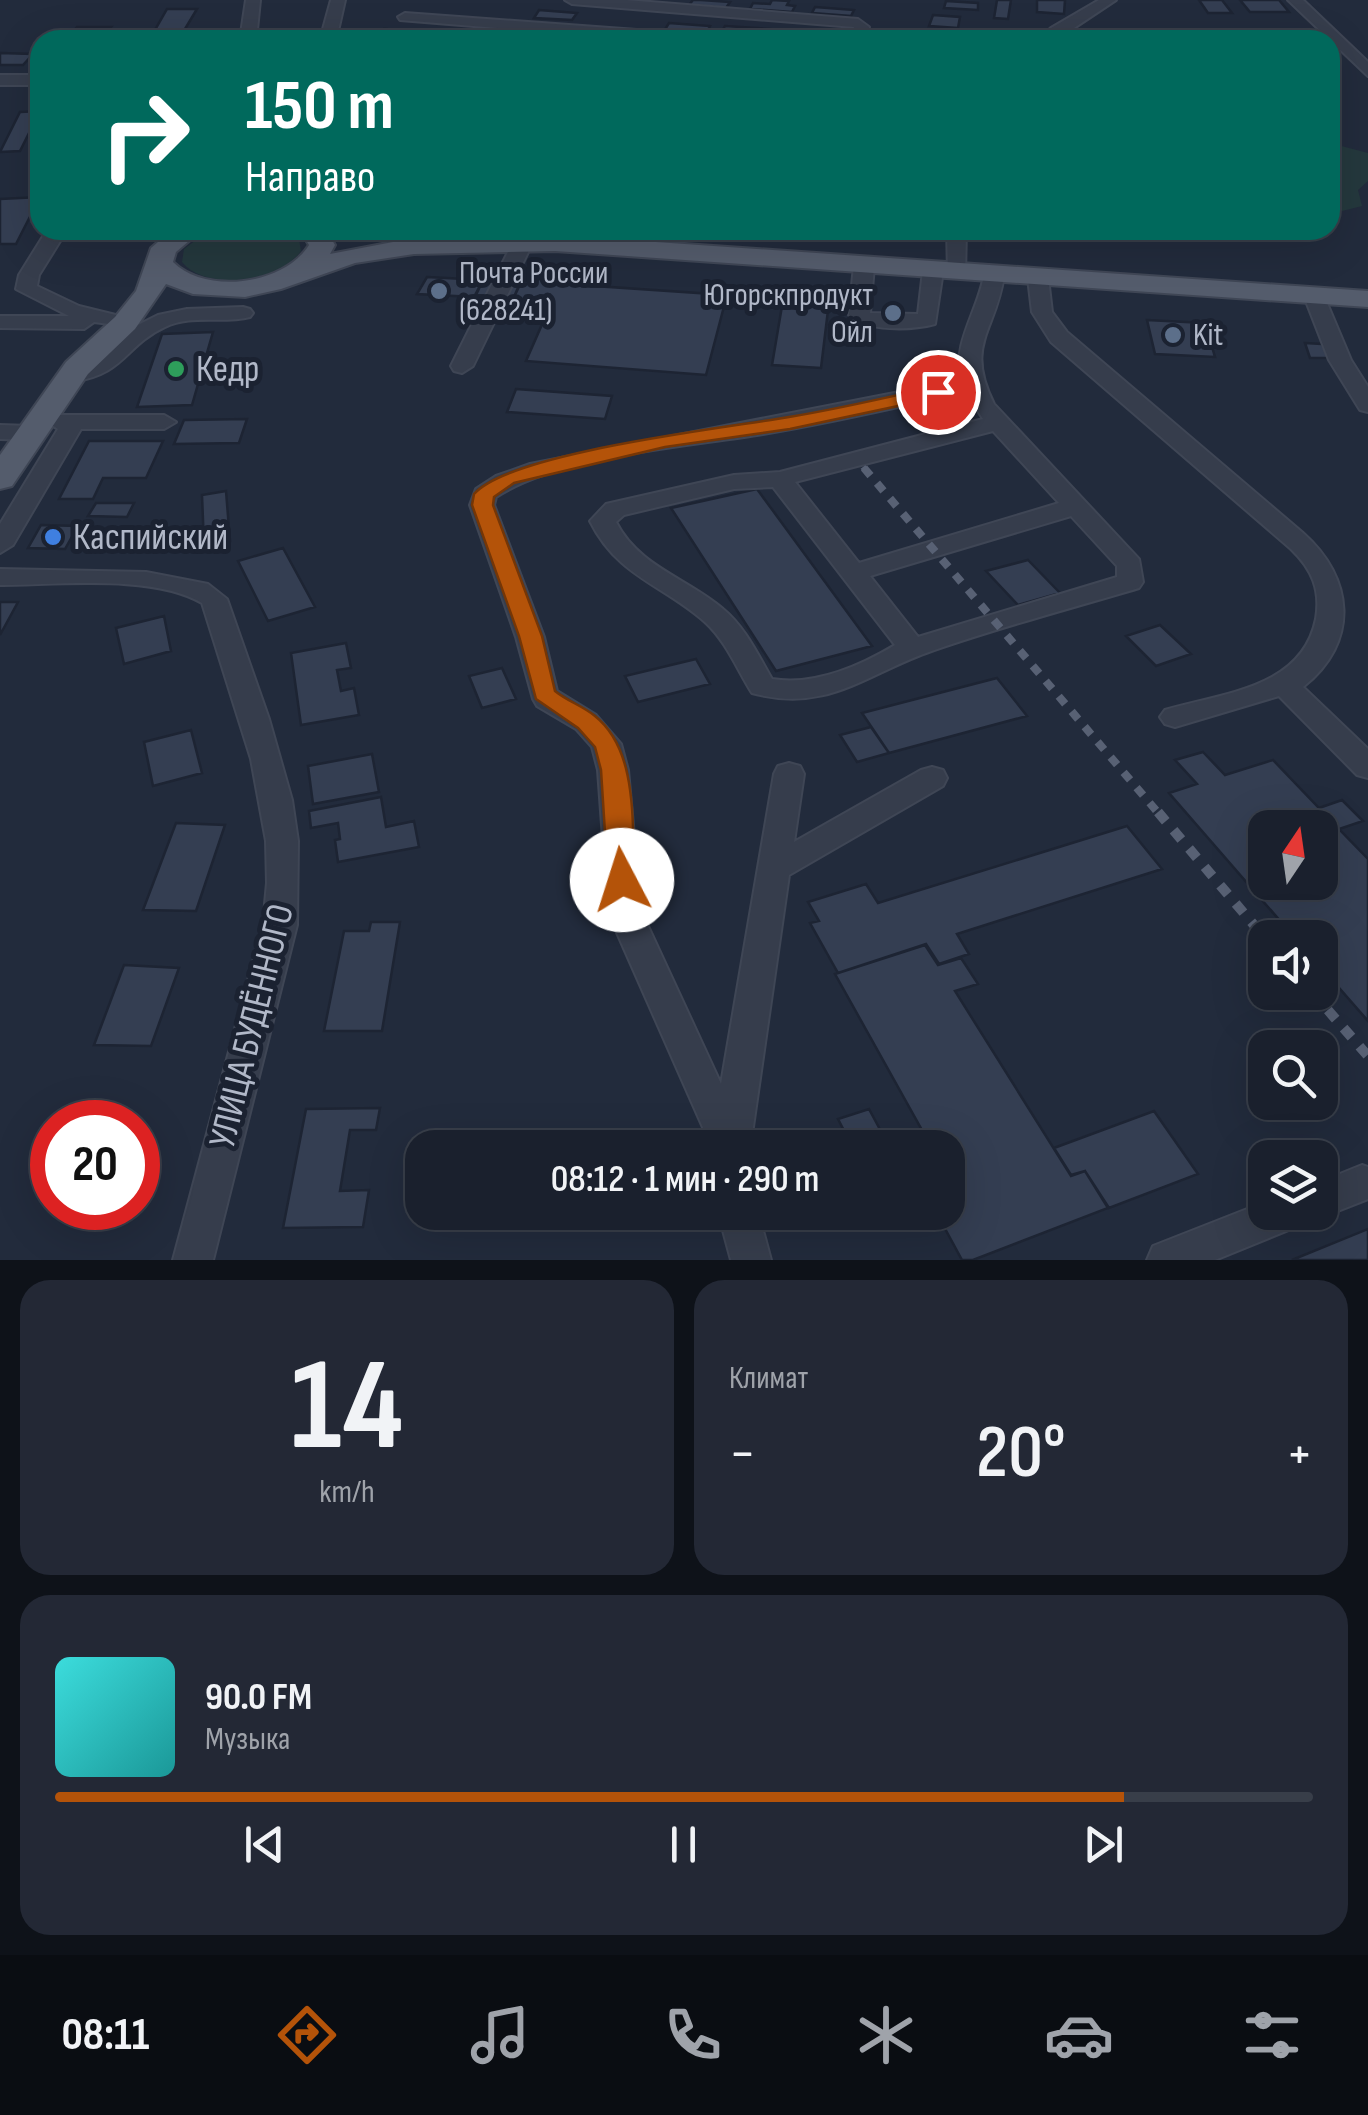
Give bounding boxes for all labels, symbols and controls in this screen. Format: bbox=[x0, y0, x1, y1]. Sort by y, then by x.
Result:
text: 150 m bbox=[245, 65, 394, 149]
icon: right bbox=[80, 70, 210, 200]
text: Направо bbox=[245, 150, 375, 205]
place label: Почта России (628241) bbox=[459, 254, 608, 330]
place label: Югорскпродукт Ойл bbox=[704, 276, 873, 352]
marker: Почта России (628241) bbox=[428, 280, 450, 302]
marker: Югорскпродукт Ойл bbox=[882, 302, 904, 324]
place label: Kit bbox=[1193, 316, 1223, 355]
marker: Kit bbox=[1162, 324, 1184, 346]
place label: Кедр bbox=[196, 347, 260, 392]
pin bbox=[896, 350, 981, 435]
marker: Кедр bbox=[165, 358, 187, 380]
icon: arrive bbox=[911, 365, 966, 420]
place label: Каспийский bbox=[73, 515, 228, 560]
marker: Каспийский bbox=[42, 526, 64, 548]
north arrow bbox=[1248, 810, 1338, 900]
map controls bbox=[1248, 810, 1338, 1230]
position arrow bbox=[570, 828, 674, 932]
street label: УЛИЦА БУДЁННОГО bbox=[200, 900, 304, 1152]
button: sound bbox=[1248, 920, 1338, 1010]
button: search bbox=[1248, 1030, 1338, 1120]
speed limit sign: 20 bbox=[30, 1100, 160, 1230]
button: layers bbox=[1248, 1140, 1338, 1230]
text: 08:12 · 1 мин · 290 m bbox=[551, 1157, 819, 1202]
text: 14 bbox=[291, 1330, 403, 1486]
text: Климат bbox=[729, 1359, 808, 1398]
text: 20° bbox=[976, 1408, 1066, 1499]
text: − bbox=[729, 1421, 756, 1488]
text: + bbox=[1286, 1421, 1313, 1488]
text: km/h bbox=[319, 1473, 375, 1512]
text: 90.0 FM bbox=[205, 1675, 312, 1720]
text: Музыка bbox=[205, 1720, 290, 1759]
icon: previous bbox=[237, 1817, 292, 1872]
icon: pause bbox=[656, 1817, 711, 1872]
icon: next bbox=[1076, 1817, 1131, 1872]
icon: directions bbox=[272, 2000, 342, 2070]
icon: music bbox=[465, 2000, 535, 2070]
icon: phone bbox=[658, 2000, 728, 2070]
icon: climate bbox=[851, 2000, 921, 2070]
icon: car bbox=[1044, 2000, 1114, 2070]
icon: filters bbox=[1237, 2000, 1307, 2070]
text: 08:11 bbox=[61, 2008, 149, 2063]

